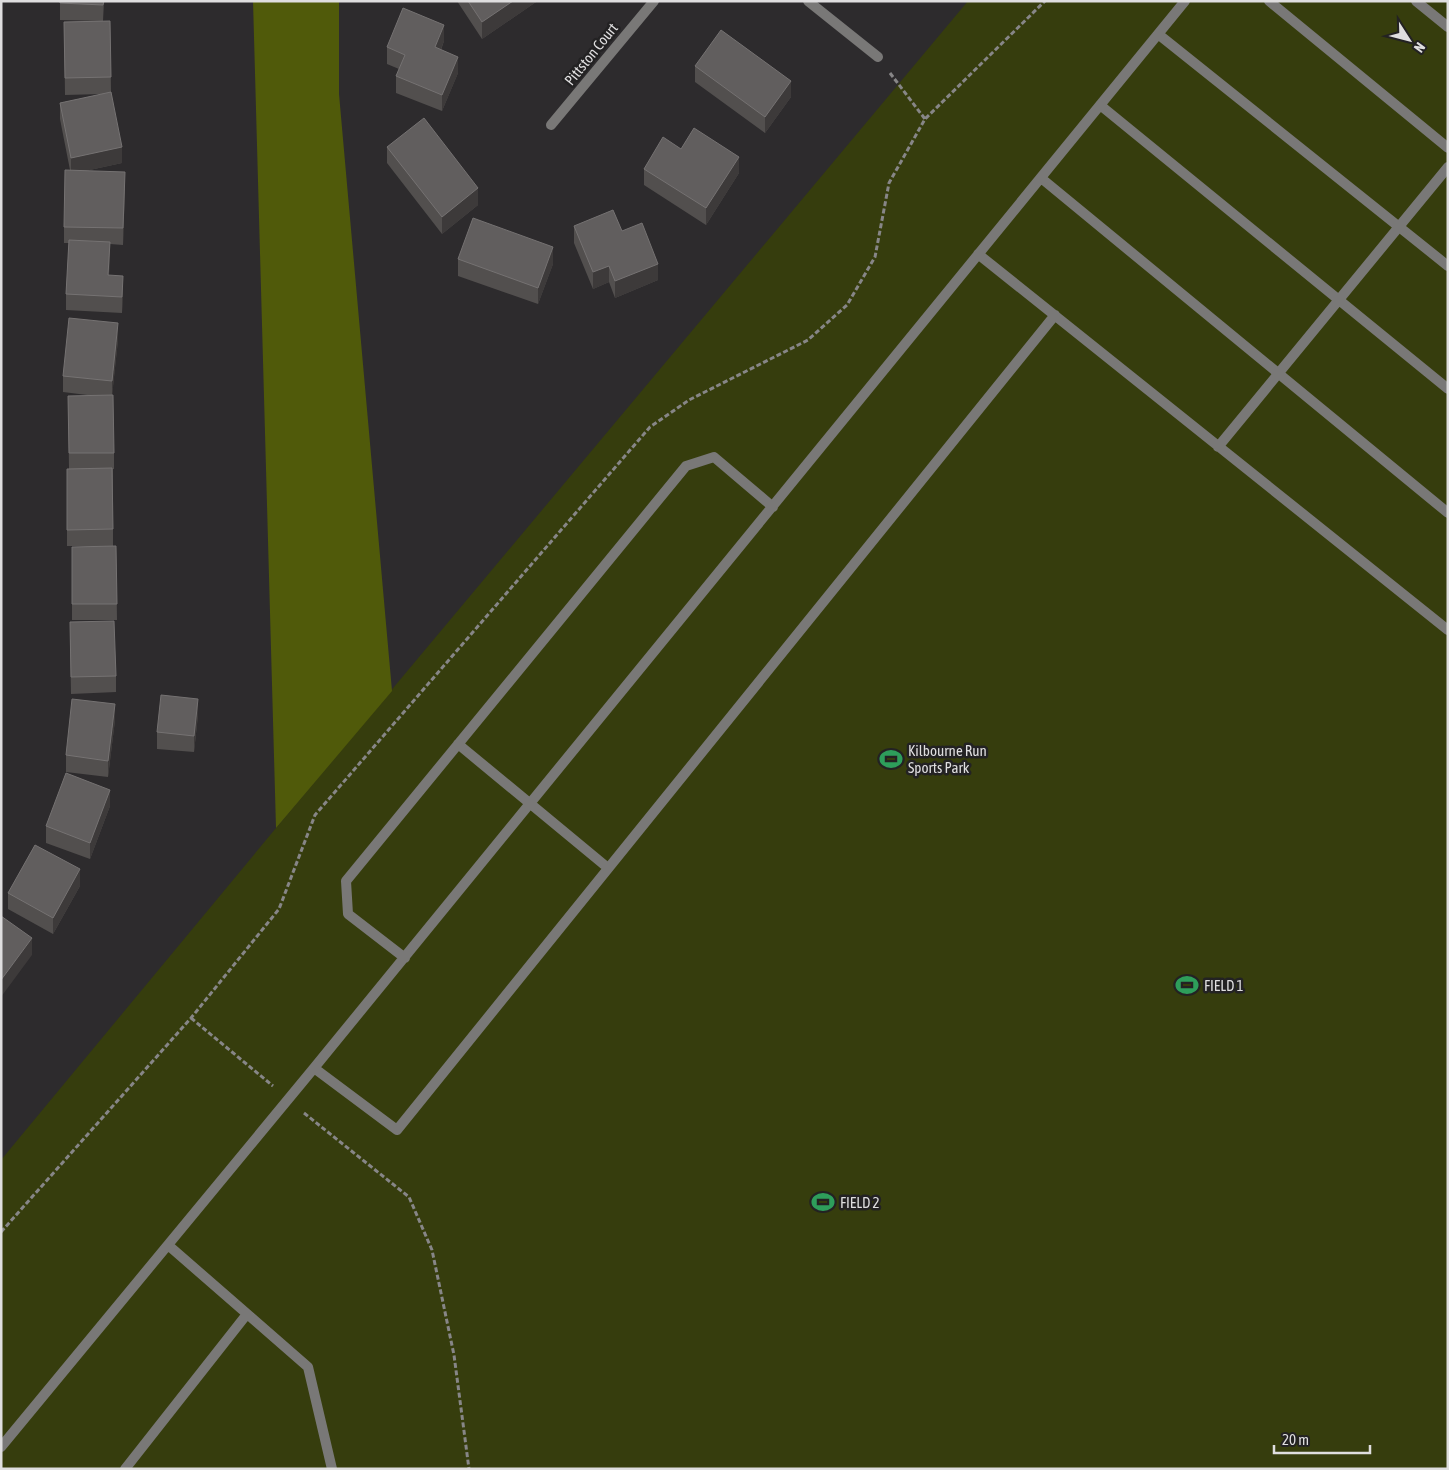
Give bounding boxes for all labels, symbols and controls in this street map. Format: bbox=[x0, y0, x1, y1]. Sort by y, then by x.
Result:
north arrow bbox=[1384, 15, 1434, 65]
street label: Pittston Court bbox=[561, 20, 621, 88]
text: N bbox=[1411, 40, 1428, 56]
place label: Kilbourne Run Sports Park bbox=[908, 742, 987, 776]
sports icon: Kilbourne Run Sports Park bbox=[878, 746, 904, 772]
sports icon: FIELD 1 bbox=[1174, 972, 1200, 998]
place label: FIELD 1 bbox=[1204, 977, 1244, 994]
sports icon: FIELD 2 bbox=[810, 1189, 836, 1215]
place label: FIELD 2 bbox=[840, 1194, 880, 1211]
scale bar bbox=[1274, 1422, 1370, 1454]
text: 20 m bbox=[1282, 1431, 1309, 1448]

